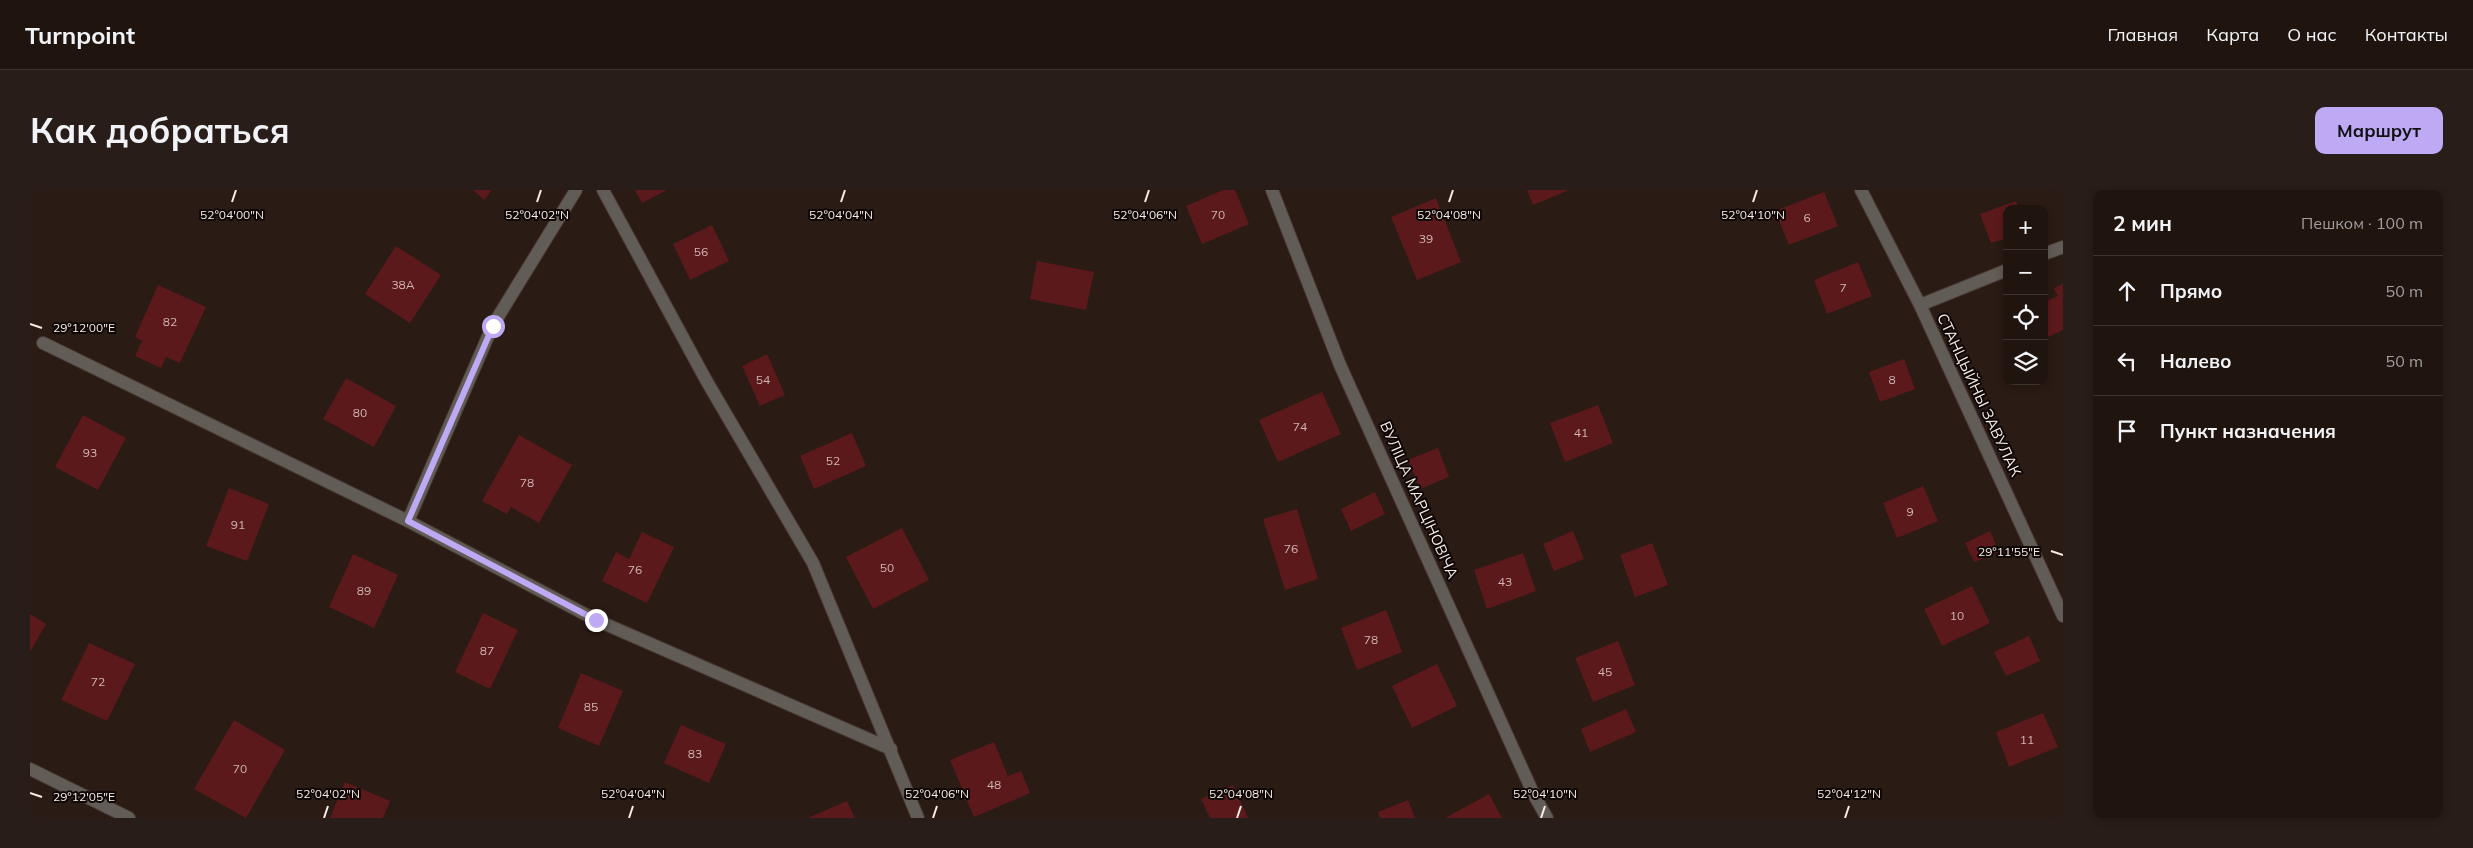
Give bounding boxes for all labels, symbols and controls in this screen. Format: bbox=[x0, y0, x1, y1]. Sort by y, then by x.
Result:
text: Turnpoint bbox=[25, 20, 135, 50]
text: Главная bbox=[2108, 23, 2178, 46]
text: Карта bbox=[2206, 23, 2259, 46]
text: О нас bbox=[2287, 23, 2337, 46]
text: Контакты bbox=[2365, 23, 2448, 46]
button: Маршрут bbox=[2315, 107, 2443, 154]
text: Как добраться bbox=[30, 108, 290, 152]
map controls bbox=[2003, 205, 2048, 385]
button: + bbox=[2003, 205, 2048, 250]
text: 52°04'00"N bbox=[200, 207, 264, 222]
text: 52°04'02"N bbox=[505, 207, 569, 222]
text: 52°04'04"N bbox=[809, 207, 873, 222]
text: 52°04'06"N bbox=[1113, 207, 1177, 222]
house number: 70 bbox=[1211, 207, 1225, 222]
text: 52°04'08"N bbox=[1417, 207, 1481, 222]
text: 52°04'10"N bbox=[1721, 207, 1785, 222]
house number: 6 bbox=[1803, 210, 1811, 225]
text: 2 мин bbox=[2113, 210, 2172, 236]
text: Пешком · 100 m bbox=[2301, 213, 2423, 233]
house number: 39 bbox=[1419, 231, 1433, 246]
house number: 56 bbox=[694, 244, 708, 259]
button: − bbox=[2003, 250, 2048, 295]
house number: 38А bbox=[391, 277, 415, 292]
icon: ahead bbox=[2113, 277, 2141, 305]
text: Прямо bbox=[2160, 279, 2222, 303]
house number: 7 bbox=[1839, 280, 1847, 295]
text: 50 m bbox=[2386, 281, 2423, 301]
button: locate bbox=[2003, 295, 2048, 340]
street label: СТАНЦЫЙНЫ ЗАВУЛАК bbox=[1933, 310, 2026, 480]
house number: 82 bbox=[163, 314, 177, 329]
route start bbox=[482, 315, 505, 338]
text: 29°12'00"E bbox=[53, 320, 115, 335]
button: layers bbox=[2003, 340, 2048, 385]
icon: left bbox=[2113, 347, 2141, 375]
text: Налево bbox=[2160, 349, 2232, 373]
text: 50 m bbox=[2386, 351, 2423, 371]
house number: 54 bbox=[756, 372, 770, 387]
house number: 8 bbox=[1888, 372, 1896, 387]
house number: 80 bbox=[353, 405, 367, 420]
icon: arrive bbox=[2113, 417, 2141, 445]
street label: ВУЛІЦА МАРЦІНОВІЧА bbox=[1376, 418, 1463, 581]
house number: 74 bbox=[1293, 419, 1307, 434]
text: Пункт назначения bbox=[2160, 419, 2336, 443]
house number: 41 bbox=[1574, 425, 1588, 440]
house number: 93 bbox=[83, 445, 97, 460]
house number: 52 bbox=[826, 453, 840, 468]
house number: 78 bbox=[520, 475, 534, 490]
house number: 9 bbox=[1906, 504, 1914, 519]
house number: 91 bbox=[231, 517, 245, 532]
house number: 76 bbox=[1284, 541, 1298, 556]
text: 29°11'55"E bbox=[1978, 544, 2040, 559]
house number: 50 bbox=[880, 560, 894, 575]
house number: 76 bbox=[628, 562, 642, 577]
house number: 43 bbox=[1498, 574, 1512, 589]
house number: 89 bbox=[357, 583, 371, 598]
house number: 10 bbox=[1950, 608, 1964, 623]
route end bbox=[585, 609, 608, 632]
house number: 78 bbox=[1364, 632, 1378, 647]
house number: 87 bbox=[480, 643, 494, 658]
house number: 45 bbox=[1598, 664, 1612, 679]
house number: 72 bbox=[91, 674, 105, 689]
house number: 85 bbox=[584, 699, 598, 714]
house number: 11 bbox=[2020, 732, 2034, 747]
house number: 83 bbox=[688, 746, 702, 761]
house number: 70 bbox=[233, 761, 247, 776]
house number: 48 bbox=[987, 777, 1001, 792]
text: 52°04'02"N bbox=[296, 786, 360, 801]
text: 52°04'04"N bbox=[601, 786, 665, 801]
text: 52°04'06"N bbox=[905, 786, 969, 801]
text: 52°04'08"N bbox=[1209, 786, 1273, 801]
text: 52°04'10"N bbox=[1513, 786, 1577, 801]
text: 52°04'12"N bbox=[1817, 786, 1881, 801]
text: 29°12'05"E bbox=[53, 789, 115, 804]

